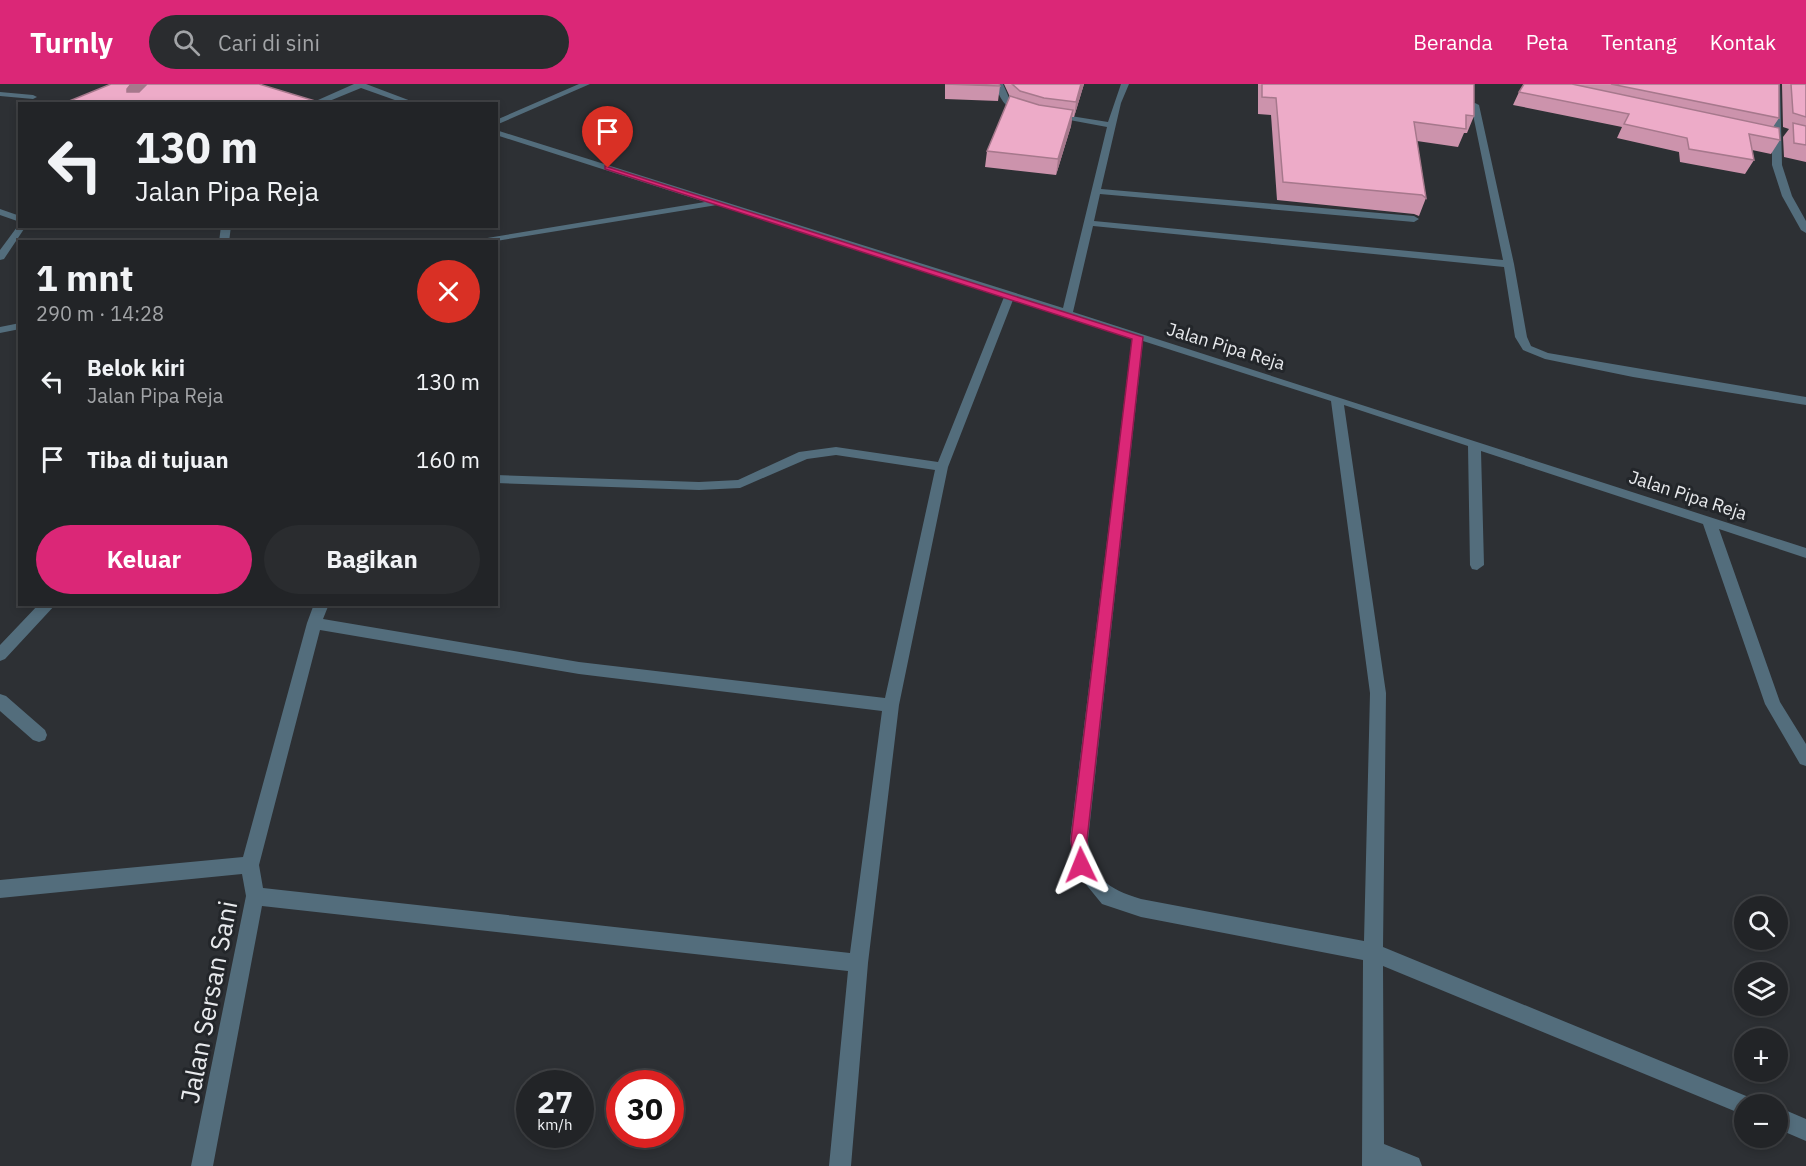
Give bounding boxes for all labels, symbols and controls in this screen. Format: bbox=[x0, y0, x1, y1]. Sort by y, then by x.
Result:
search box bbox=[149, 15, 569, 69]
text: Turnly bbox=[30, 24, 113, 61]
icon: search bbox=[170, 26, 203, 59]
text: Cari di sini bbox=[218, 28, 320, 57]
text: Beranda bbox=[1413, 28, 1493, 56]
text: Peta bbox=[1526, 28, 1568, 56]
text: Tentang bbox=[1601, 28, 1677, 56]
text: Kontak bbox=[1710, 28, 1776, 56]
pin bbox=[582, 106, 633, 168]
icon: arrive bbox=[591, 115, 624, 148]
text: 130 m bbox=[135, 120, 258, 175]
icon: left bbox=[36, 126, 114, 204]
text: Jalan Pipa Reja bbox=[135, 173, 319, 208]
text: 1 mnt bbox=[36, 254, 134, 301]
button: close bbox=[417, 260, 480, 323]
text: 290 m · 14:28 bbox=[36, 300, 164, 327]
street label: Jalan Pipa Reja bbox=[1164, 317, 1288, 375]
text: Belok kiri bbox=[87, 353, 185, 382]
icon: left bbox=[36, 365, 69, 398]
text: 130 m bbox=[416, 367, 480, 396]
text: Jalan Pipa Reja bbox=[87, 382, 223, 409]
icon: arrive bbox=[36, 443, 69, 476]
text: Tiba di tujuan bbox=[87, 445, 229, 474]
text: 160 m bbox=[416, 445, 480, 474]
street label: Jalan Pipa Reja bbox=[1626, 465, 1750, 525]
button: Keluar bbox=[36, 525, 252, 594]
button: Bagikan bbox=[264, 525, 480, 594]
position arrow bbox=[1049, 833, 1113, 897]
map controls bbox=[1734, 896, 1788, 1148]
button: search bbox=[1734, 896, 1788, 950]
street label: Jalan Sersan Sani bbox=[172, 898, 244, 1106]
button: layers bbox=[1734, 962, 1788, 1016]
button: + bbox=[1734, 1028, 1788, 1082]
speed limit sign: 30 bbox=[606, 1070, 684, 1148]
text: 27 bbox=[537, 1082, 573, 1121]
button: − bbox=[1734, 1094, 1788, 1148]
text: km/h bbox=[537, 1115, 573, 1134]

